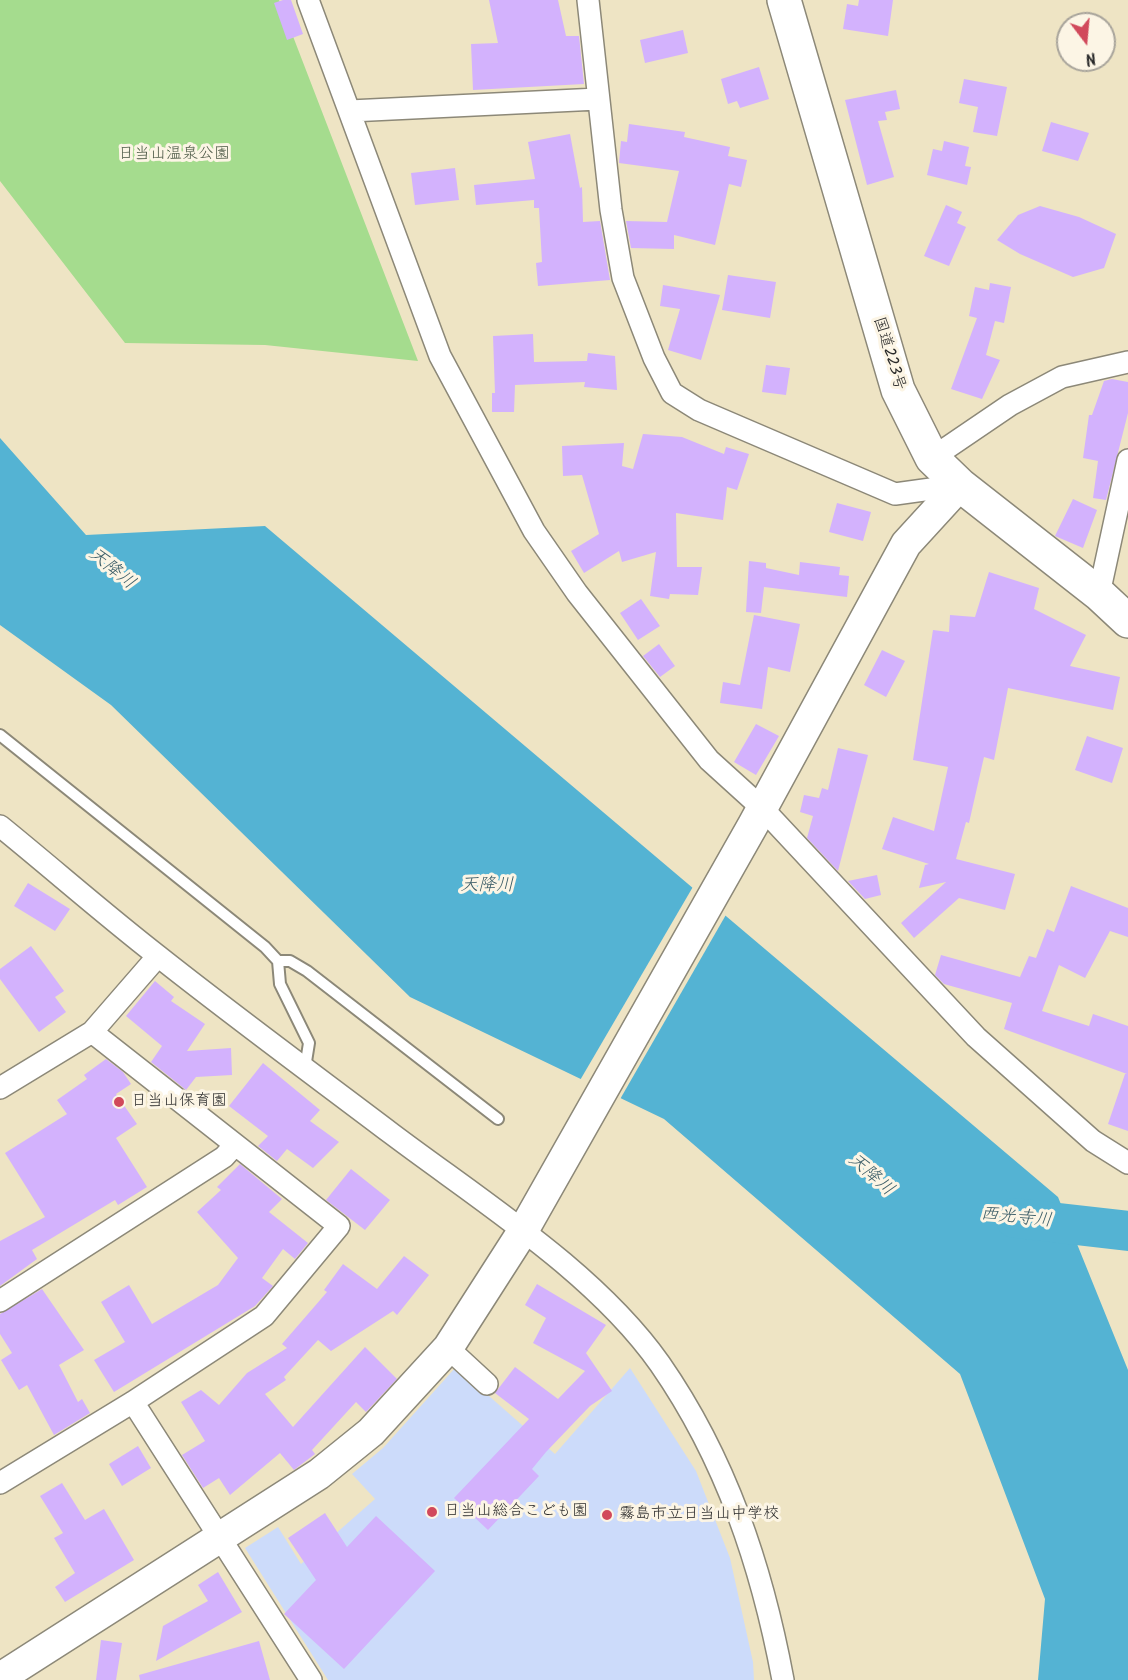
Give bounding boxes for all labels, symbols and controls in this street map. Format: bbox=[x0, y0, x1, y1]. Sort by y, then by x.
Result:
north arrow bbox=[1056, 12, 1116, 72]
text: N bbox=[1082, 44, 1099, 71]
park label: 日当山温泉公園 bbox=[118, 145, 230, 165]
street label: 国道223号 bbox=[868, 315, 908, 393]
water label: 天降川 bbox=[83, 545, 139, 595]
water label: 天降川 bbox=[460, 876, 514, 898]
place label: 日当山保育園 bbox=[131, 1092, 227, 1112]
marker: 日当山保育園 bbox=[112, 1095, 126, 1109]
water label: 天降川 bbox=[843, 1150, 897, 1202]
water label: 西光寺川 bbox=[979, 1204, 1053, 1234]
place label: 日当山総合こども園 bbox=[444, 1502, 588, 1522]
marker: 日当山総合こども園 bbox=[425, 1505, 439, 1519]
place label: 霧島市立日当山中学校 bbox=[619, 1505, 779, 1525]
marker: 霧島市立日当山中学校 bbox=[600, 1508, 614, 1522]

